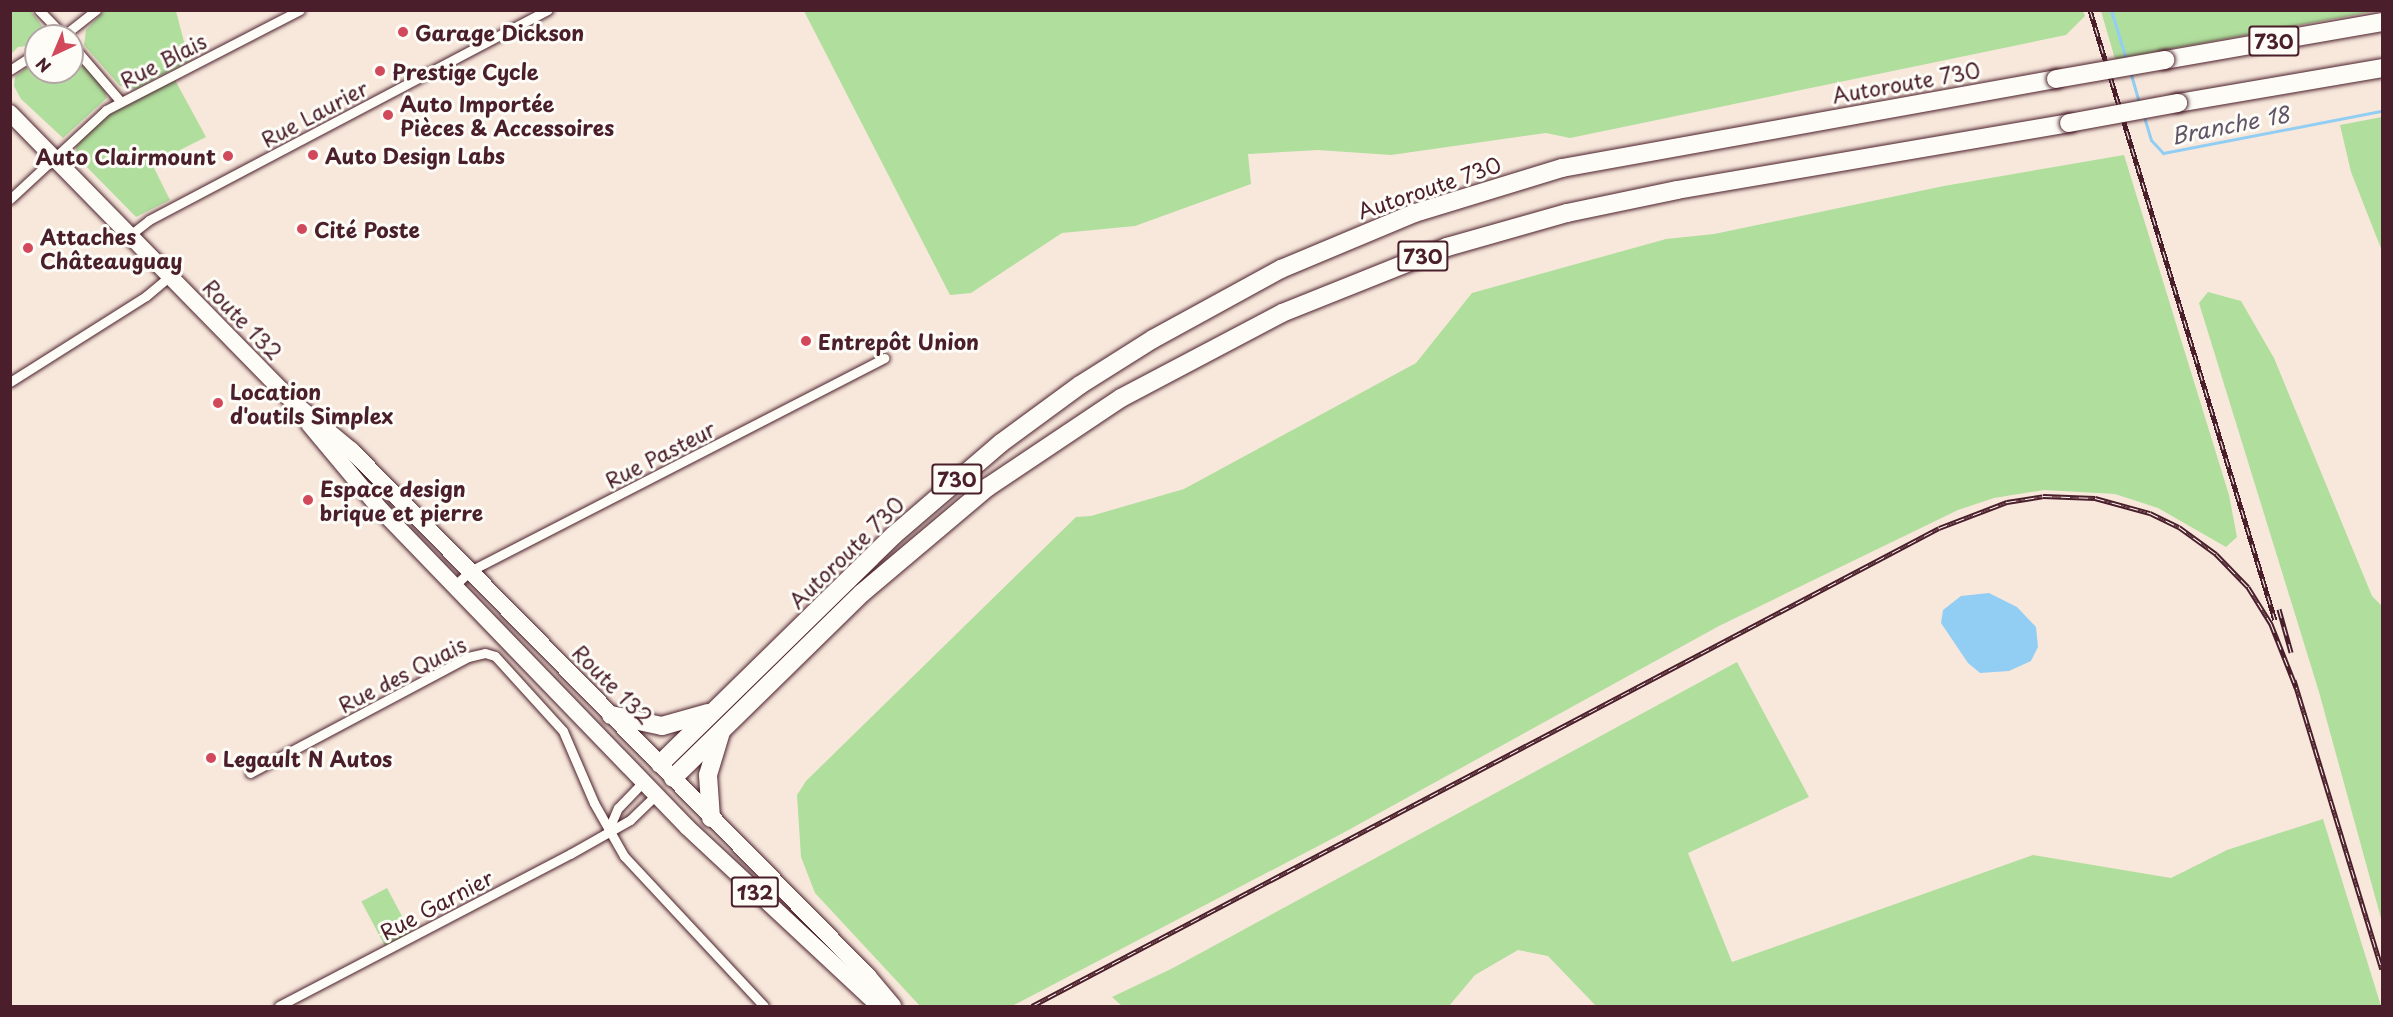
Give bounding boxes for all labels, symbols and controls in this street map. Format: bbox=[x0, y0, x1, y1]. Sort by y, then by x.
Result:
place label: Garage Dickson bbox=[415, 19, 584, 45]
north arrow bbox=[24, 24, 84, 84]
road number: 730 bbox=[2247, 24, 2301, 58]
marker: Garage Dickson bbox=[396, 25, 410, 39]
street label: Rue Blais bbox=[115, 27, 211, 93]
text: N bbox=[30, 52, 56, 79]
street label: Autoroute 730 bbox=[1830, 57, 1982, 107]
place label: Prestige Cycle bbox=[392, 58, 542, 84]
marker: Prestige Cycle bbox=[373, 64, 387, 78]
street label: Rue Laurier bbox=[256, 74, 372, 152]
place label: Auto Importée Pièces & Accessoires bbox=[400, 90, 617, 140]
water label: Branche 18 bbox=[2169, 100, 2291, 148]
marker: Auto Importée Pièces & Accessoires bbox=[381, 108, 395, 122]
place label: Auto Design Labs bbox=[325, 142, 509, 168]
place label: Auto Clairmount bbox=[36, 143, 216, 169]
marker: Auto Design Labs bbox=[306, 148, 320, 162]
marker: Auto Clairmount bbox=[221, 149, 235, 163]
street label: Autoroute 730 bbox=[1354, 151, 1504, 223]
place label: Cité Poste bbox=[314, 216, 421, 242]
marker: Cité Poste bbox=[295, 222, 309, 236]
place label: Attaches Châteauguay bbox=[40, 223, 182, 273]
road number: 730 bbox=[1396, 239, 1450, 273]
marker: Attaches Châteauguay bbox=[21, 241, 35, 255]
street label: Route 132 bbox=[198, 274, 288, 364]
place label: Entrepôt Union bbox=[818, 328, 979, 354]
marker: Entrepôt Union bbox=[799, 334, 813, 348]
place label: Location d'outils Simplex bbox=[230, 378, 394, 428]
marker: Location d'outils Simplex bbox=[211, 396, 225, 410]
street label: Rue Pasteur bbox=[600, 415, 720, 493]
road number: 730 bbox=[930, 462, 984, 496]
place label: Espace design brique et pierre bbox=[320, 475, 484, 525]
street label: Autoroute 730 bbox=[783, 491, 909, 613]
marker: Espace design brique et pierre bbox=[301, 493, 315, 507]
street label: Rue des Quais bbox=[332, 630, 472, 718]
street label: Route 132 bbox=[568, 639, 658, 729]
place label: Legault N Autos bbox=[223, 745, 393, 771]
marker: Legault N Autos bbox=[204, 751, 218, 765]
street label: Rue Garnier bbox=[375, 864, 497, 944]
road number: 132 bbox=[730, 875, 780, 909]

